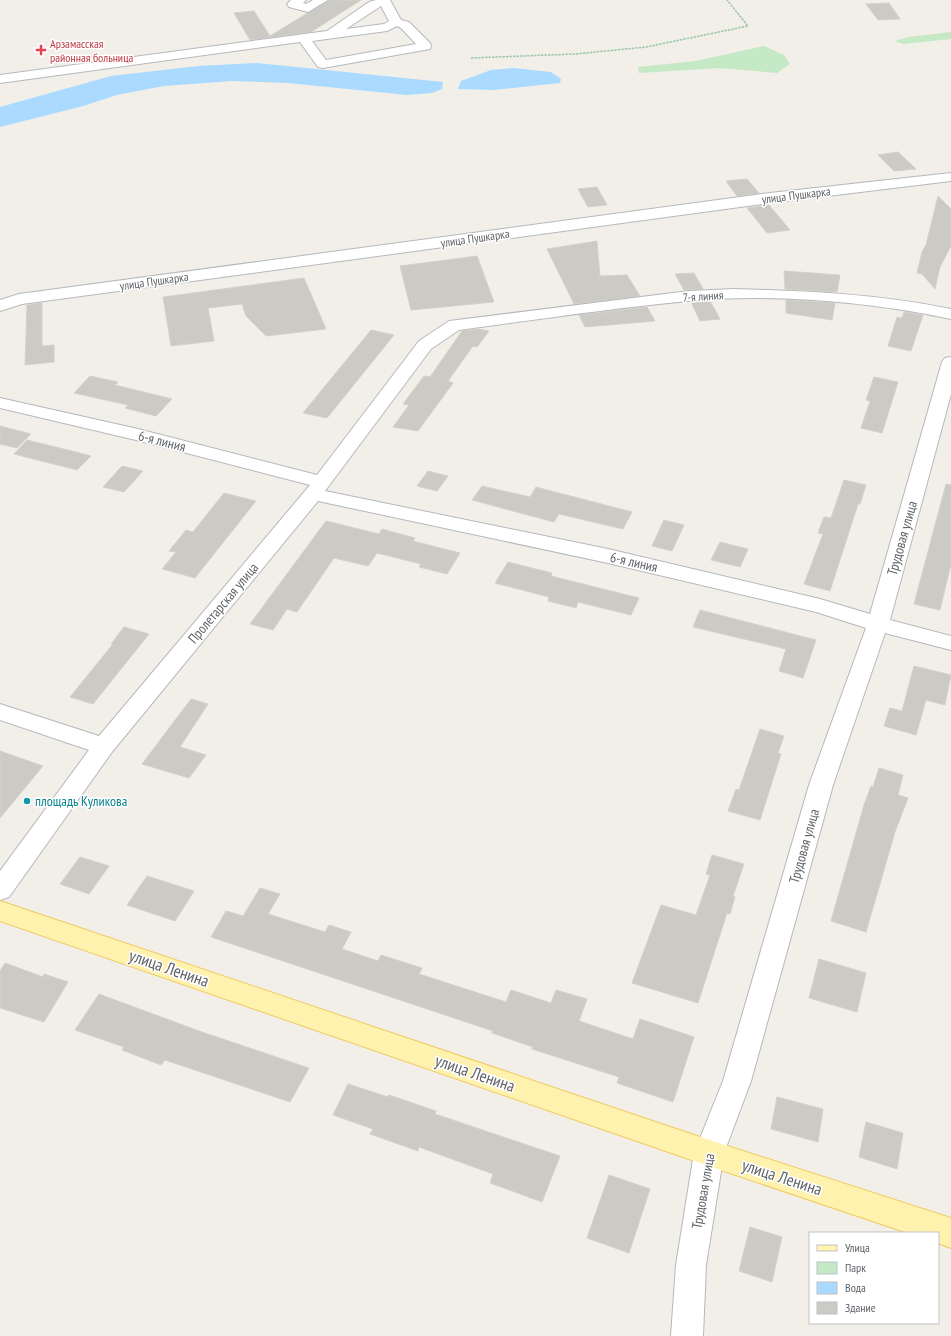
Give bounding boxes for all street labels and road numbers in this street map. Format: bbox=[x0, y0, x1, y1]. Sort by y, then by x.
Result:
street label: улица Пушкарка bbox=[761, 183, 831, 207]
street label: улица Пушкарка bbox=[440, 226, 511, 250]
street label: улица Пушкарка bbox=[119, 269, 190, 293]
street label: 7-я линия bbox=[682, 287, 724, 305]
street label: 6-я линия bbox=[136, 426, 188, 456]
street label: Трудовая улица bbox=[883, 499, 921, 577]
street label: 6-я линия bbox=[608, 548, 660, 576]
street label: Пролетарская улица bbox=[184, 559, 262, 647]
street label: Трудовая улица bbox=[785, 807, 823, 885]
street label: улица Ленина bbox=[126, 944, 212, 992]
street label: улица Ленина bbox=[432, 1049, 518, 1097]
street label: Трудовая улица bbox=[687, 1152, 719, 1230]
street label: улица Ленина bbox=[739, 1154, 825, 1200]

